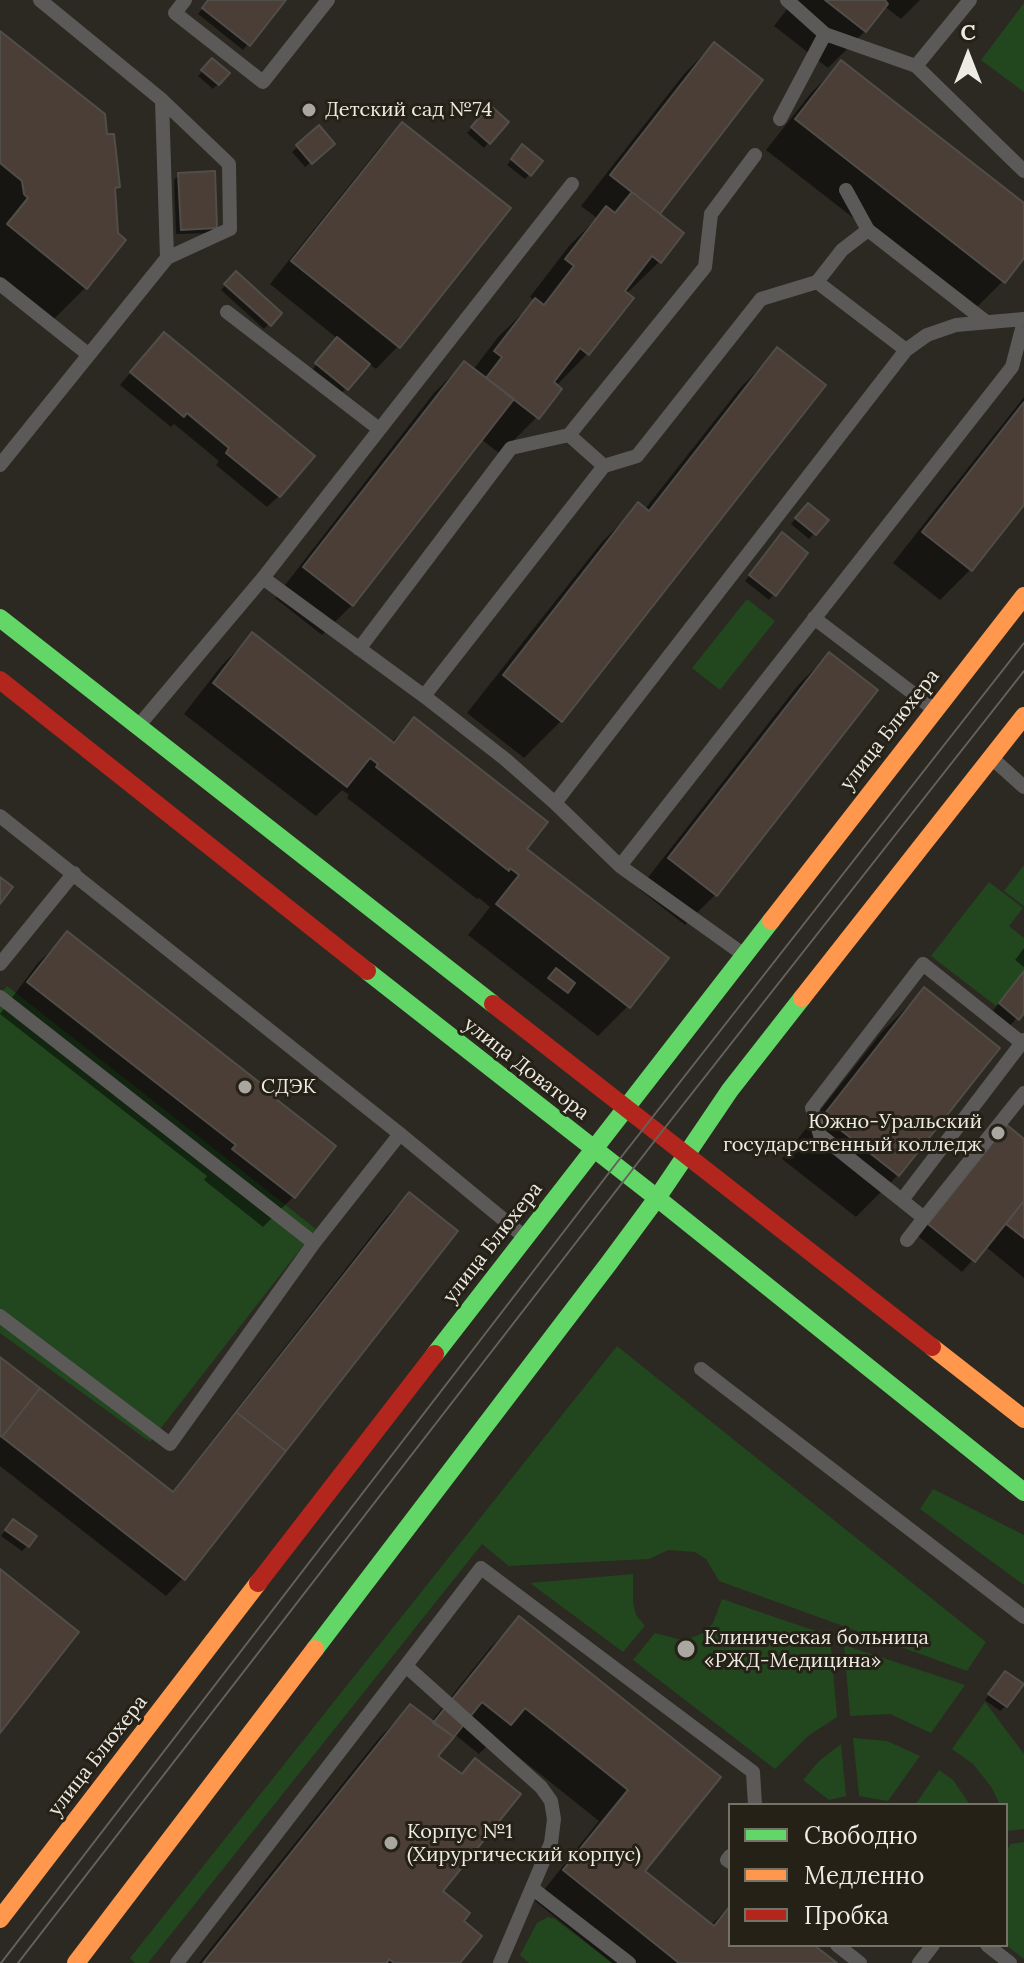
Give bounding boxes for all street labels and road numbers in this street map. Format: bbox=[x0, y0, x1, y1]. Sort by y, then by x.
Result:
street label: улица Блюхера bbox=[835, 665, 945, 795]
street label: улица Доватора bbox=[458, 1012, 594, 1126]
street label: улица Блюхера bbox=[438, 1178, 548, 1308]
street label: улица Блюхера bbox=[43, 1691, 153, 1821]

